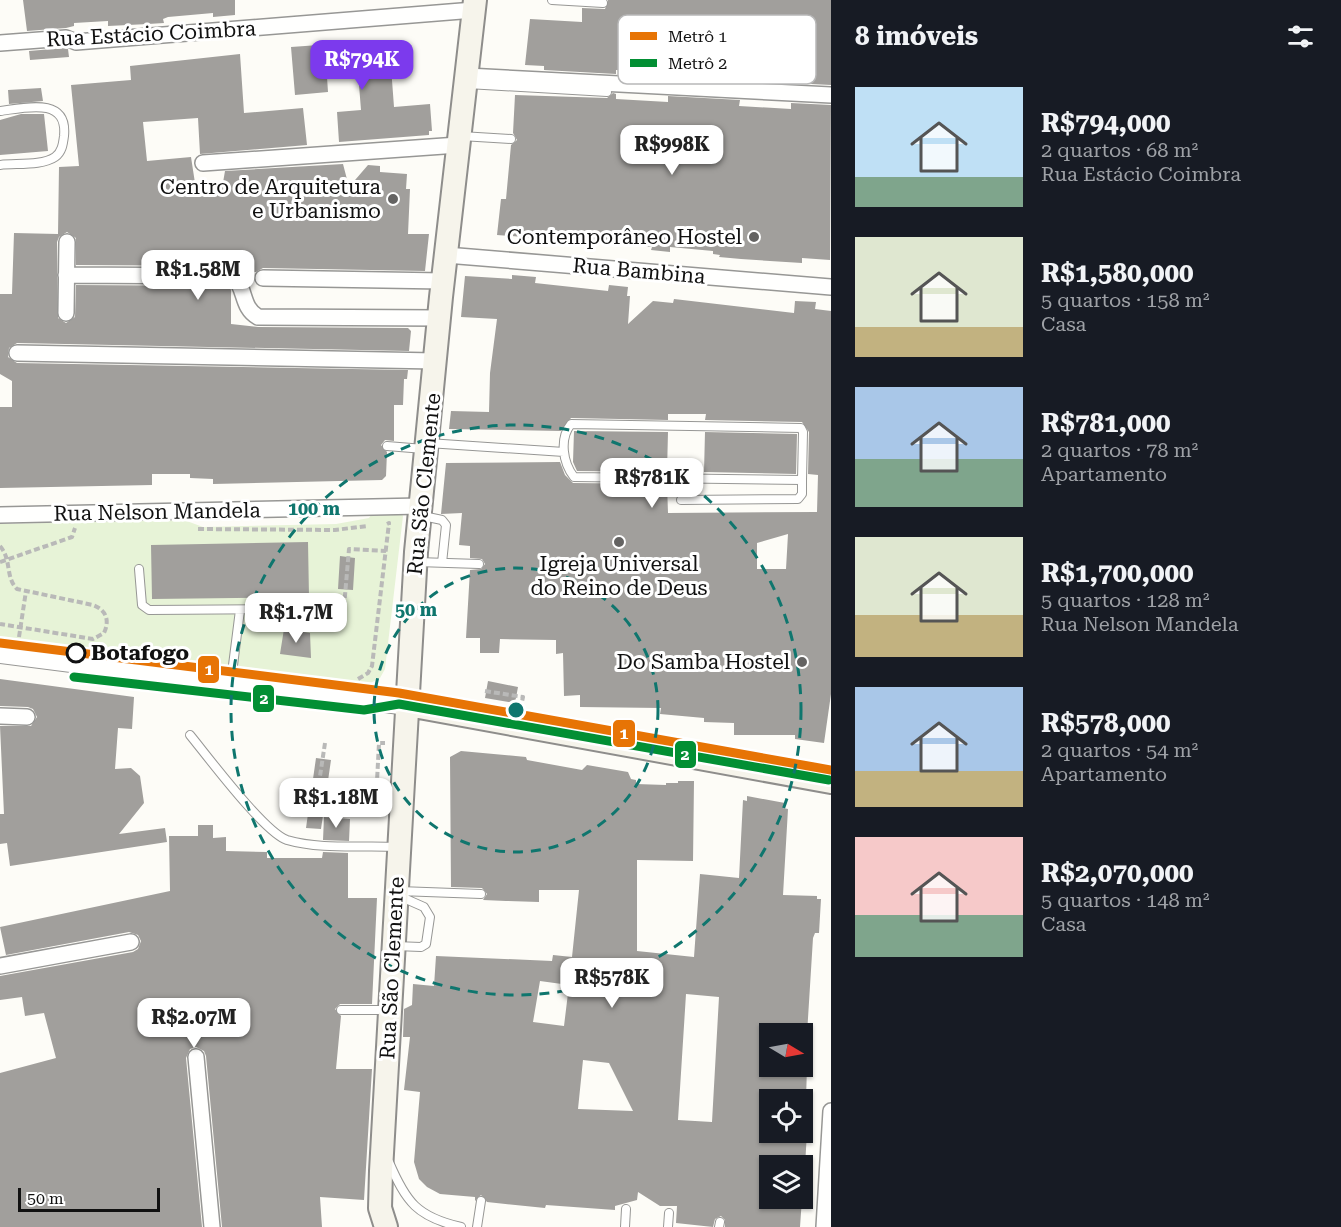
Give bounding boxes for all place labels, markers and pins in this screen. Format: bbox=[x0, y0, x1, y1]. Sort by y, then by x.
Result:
pin: R$794K bbox=[313, 40, 411, 91]
pin: R$998K bbox=[623, 125, 721, 176]
place label: Centro de Arquitetura e Urbanismo bbox=[160, 175, 382, 223]
marker: Centro de Arquitetura e Urbanismo bbox=[386, 192, 400, 206]
place label: Contemporâneo Hostel bbox=[507, 225, 743, 249]
marker: Contemporâneo Hostel bbox=[747, 230, 761, 244]
pin: R$1.58M bbox=[143, 250, 253, 301]
pin: R$781K bbox=[603, 458, 701, 509]
marker: Igreja Universal do Reino de Deus bbox=[612, 535, 626, 549]
place label: Igreja Universal do Reino de Deus bbox=[530, 552, 708, 600]
pin: R$1.7M bbox=[247, 593, 345, 644]
place label: Botafogo bbox=[91, 641, 189, 665]
marker: Botafogo bbox=[66, 643, 86, 663]
place label: Do Samba Hostel bbox=[616, 650, 790, 674]
marker: Do Samba Hostel bbox=[795, 655, 809, 669]
centre of rings bbox=[506, 700, 526, 720]
pin: R$1.18M bbox=[281, 778, 391, 829]
pin: R$578K bbox=[563, 958, 661, 1009]
pin: R$2.07M bbox=[139, 998, 249, 1049]

